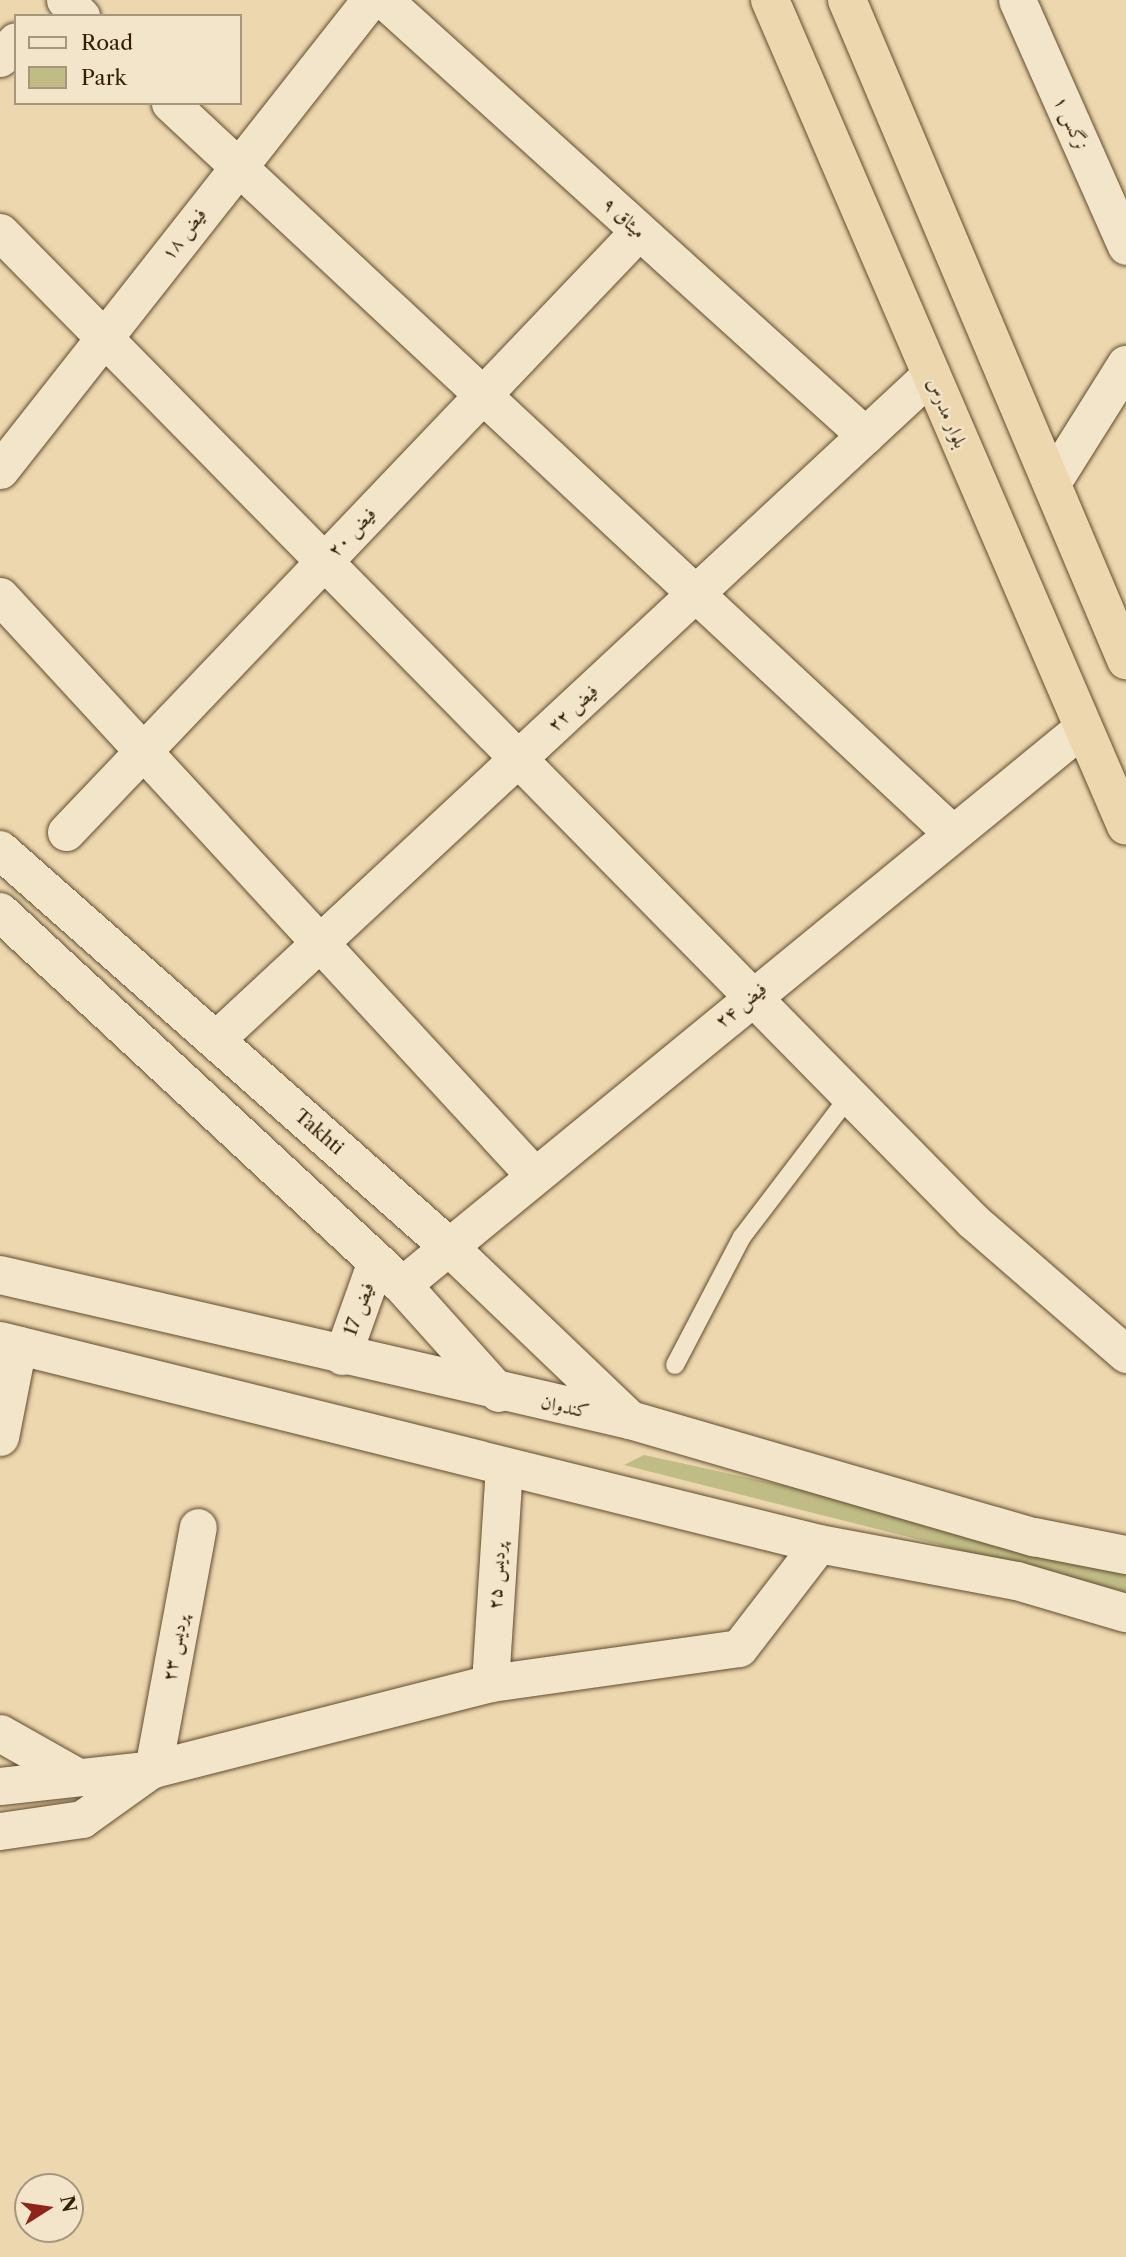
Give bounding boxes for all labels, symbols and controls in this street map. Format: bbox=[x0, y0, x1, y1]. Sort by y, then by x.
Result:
legend bbox=[14, 14, 242, 105]
text: Road bbox=[81, 30, 133, 55]
text: Park bbox=[81, 65, 127, 90]
street label: نرگس ۱ bbox=[1049, 92, 1093, 154]
street label: میثاق ۹ bbox=[598, 193, 650, 243]
street label: فیض ۱۸ bbox=[157, 203, 211, 265]
street label: بلوار مدرس bbox=[922, 374, 972, 452]
street label: فیض ۲۰ bbox=[323, 503, 381, 561]
street label: فیض ۲۲ bbox=[543, 679, 603, 737]
street label: فیض ۲۴ bbox=[711, 977, 771, 1033]
street label: Takhti bbox=[290, 1104, 348, 1160]
street label: فیض 17 bbox=[339, 1279, 379, 1339]
street label: کندوان bbox=[539, 1391, 591, 1423]
street label: پردیس ۲۵ bbox=[483, 1542, 511, 1610]
street label: پردیس ۲۳ bbox=[157, 1613, 193, 1683]
north arrow bbox=[14, 2173, 84, 2243]
text: N bbox=[55, 2193, 81, 2214]

